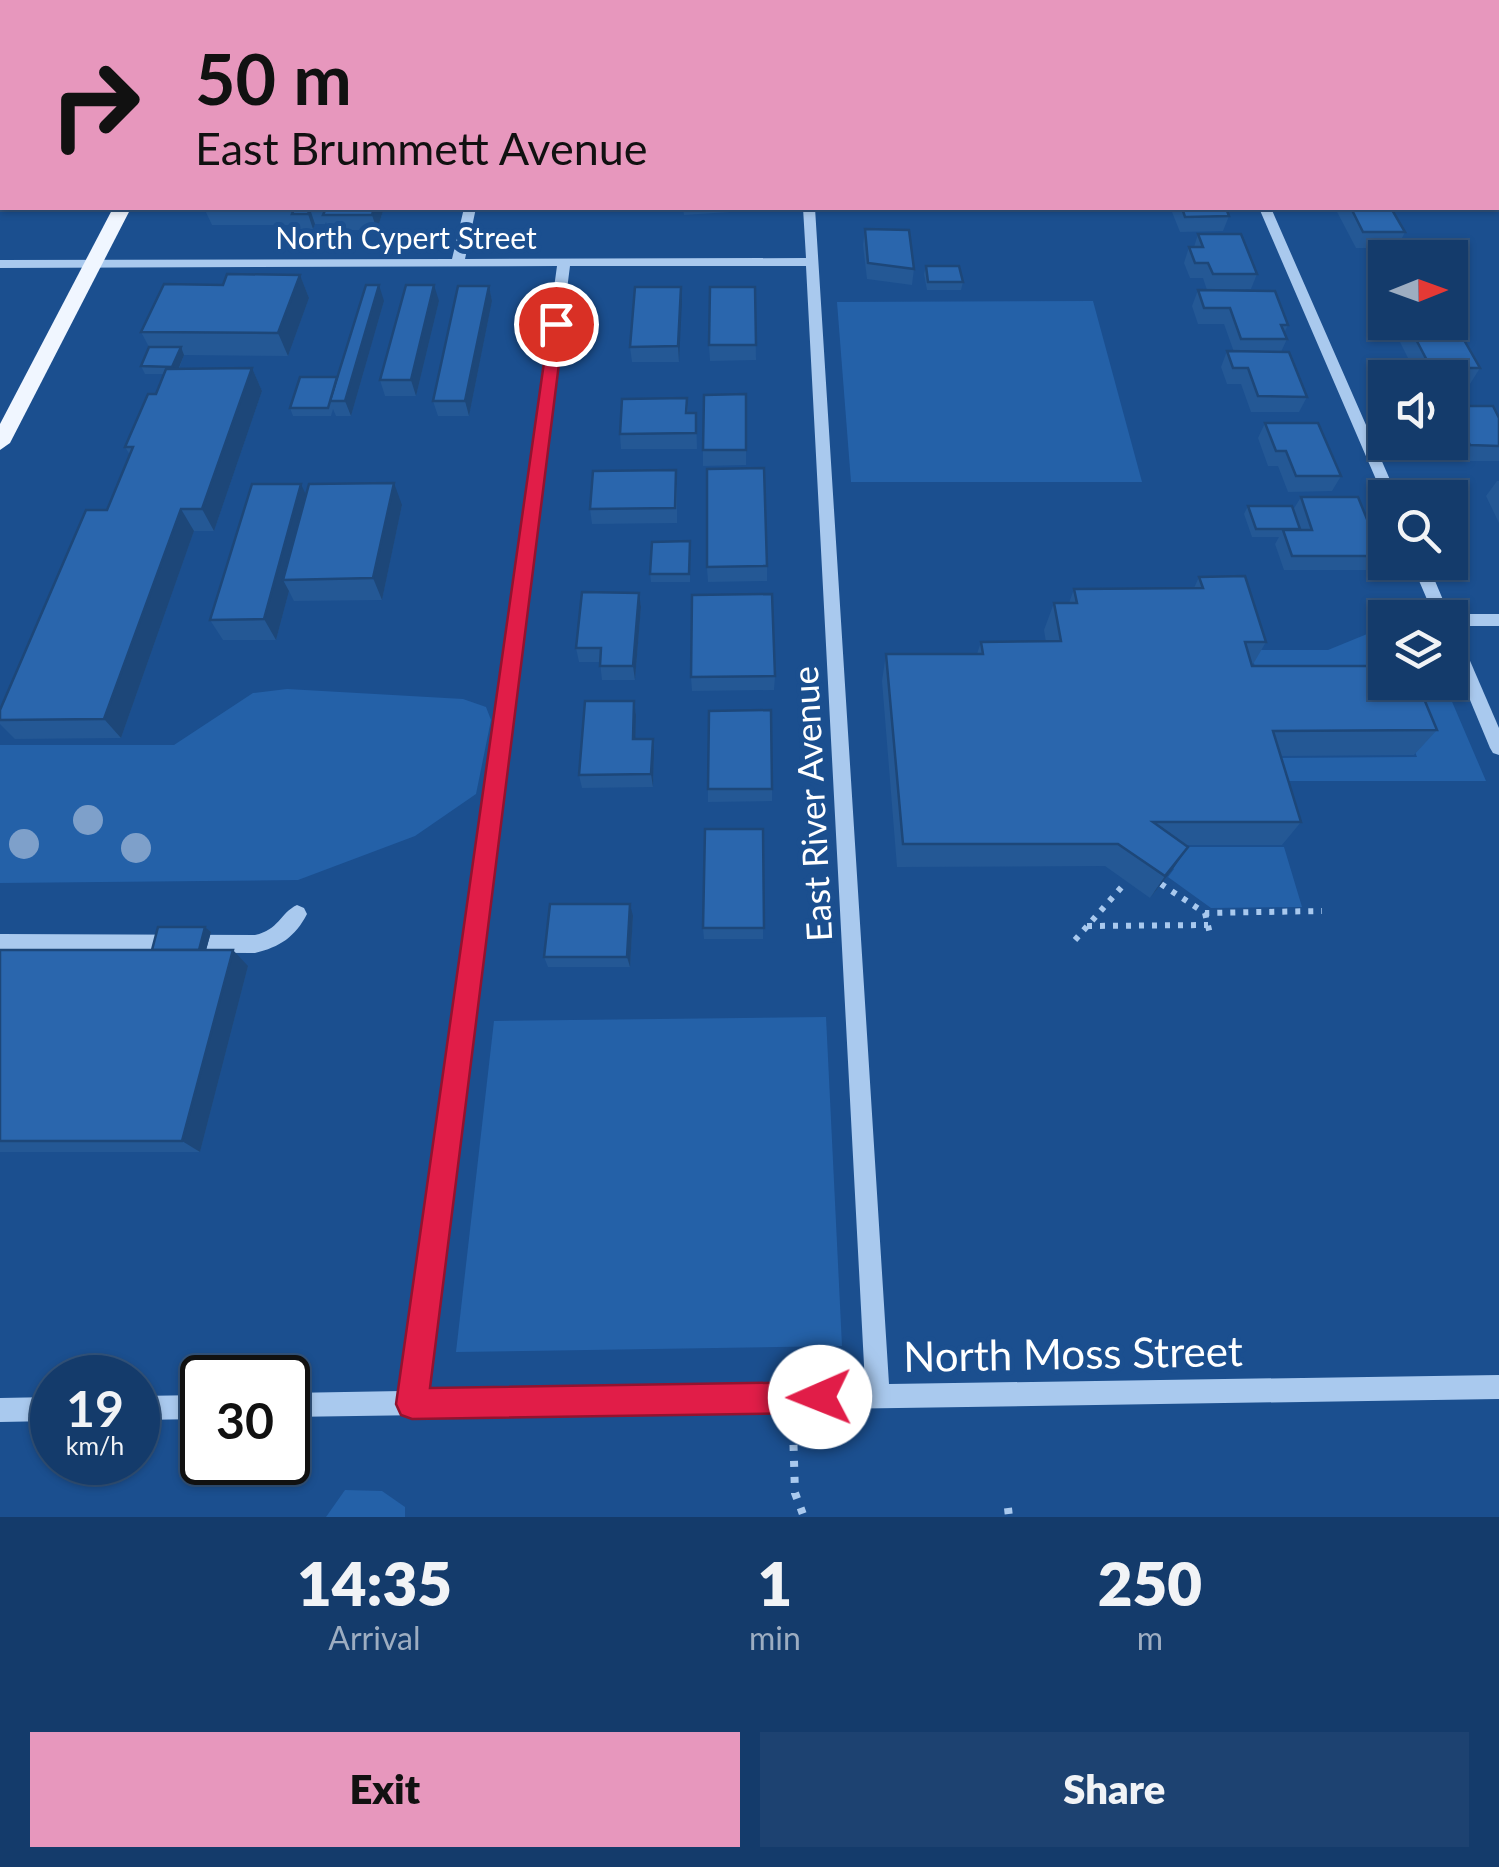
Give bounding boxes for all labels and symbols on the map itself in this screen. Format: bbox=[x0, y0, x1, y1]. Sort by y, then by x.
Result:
street label: North Cypert Street bbox=[275, 219, 537, 255]
north arrow bbox=[1368, 240, 1468, 340]
pin bbox=[514, 282, 599, 367]
street label: East River Avenue bbox=[783, 665, 839, 943]
street label: North Moss Street bbox=[903, 1325, 1243, 1381]
position arrow bbox=[768, 1345, 872, 1449]
speed limit sign: 30 bbox=[180, 1355, 310, 1485]

